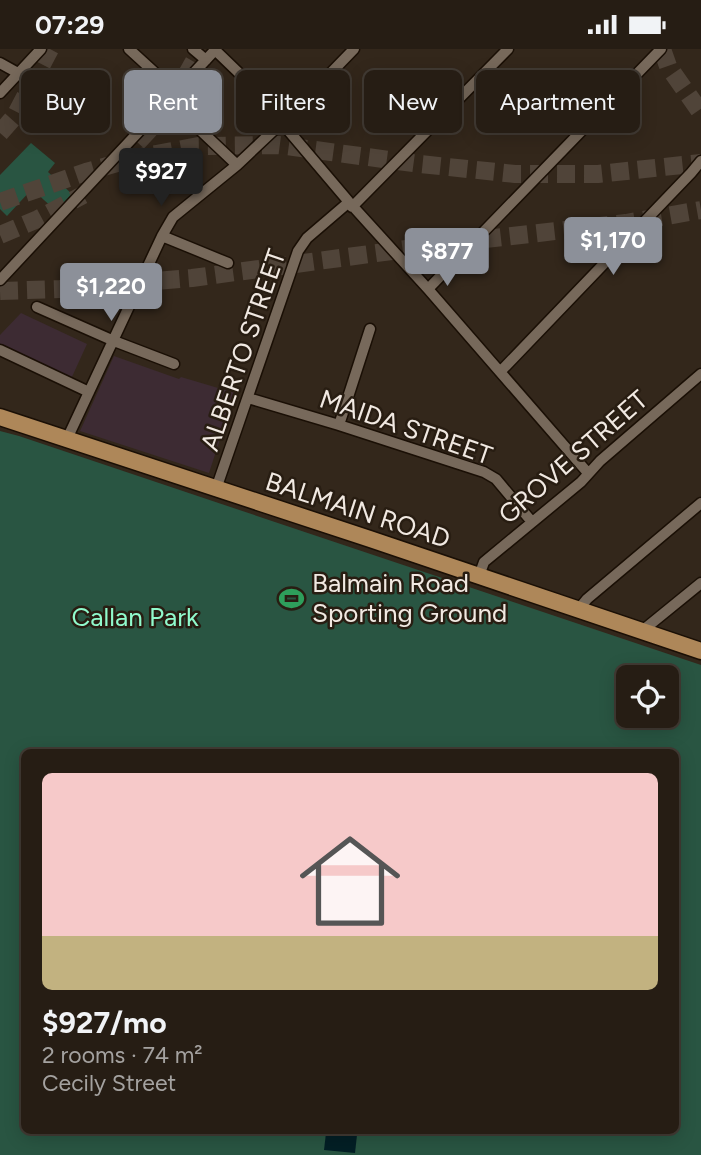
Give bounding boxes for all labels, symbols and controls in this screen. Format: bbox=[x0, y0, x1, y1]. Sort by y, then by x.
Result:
text: 07:29 bbox=[35, 9, 104, 41]
chip: Buy bbox=[21, 70, 110, 133]
chip: Rent bbox=[124, 70, 222, 133]
chip: Filters bbox=[236, 70, 350, 133]
chip: New bbox=[364, 70, 462, 133]
chip: Apartment bbox=[476, 70, 640, 133]
pin: $927 bbox=[120, 149, 202, 208]
text: $927 bbox=[135, 157, 187, 185]
pin: $1,170 bbox=[556, 217, 670, 277]
text: $1,170 bbox=[580, 226, 646, 254]
pin: $877 bbox=[406, 229, 488, 288]
text: $877 bbox=[421, 237, 473, 265]
street label: ALBERTO STREET bbox=[193, 244, 293, 455]
pin: $1,220 bbox=[54, 264, 168, 323]
text: $1,220 bbox=[76, 272, 146, 300]
street label: MAIDA STREET bbox=[316, 383, 497, 472]
street label: GROVE STREET bbox=[492, 383, 655, 531]
street label: BALMAIN ROAD bbox=[262, 465, 454, 555]
place label: Balmain Road Sporting Ground bbox=[312, 567, 507, 629]
sports icon: Balmain Road Sporting Ground bbox=[278, 584, 306, 612]
park label: Callan Park bbox=[71, 601, 199, 633]
map controls bbox=[616, 665, 679, 728]
button: locate bbox=[616, 665, 679, 728]
icon: home bbox=[287, 818, 413, 944]
text: $927/mo bbox=[42, 1004, 167, 1041]
text: 2 rooms · 74 m² bbox=[42, 1041, 203, 1069]
text: Cecily Street bbox=[42, 1069, 176, 1097]

